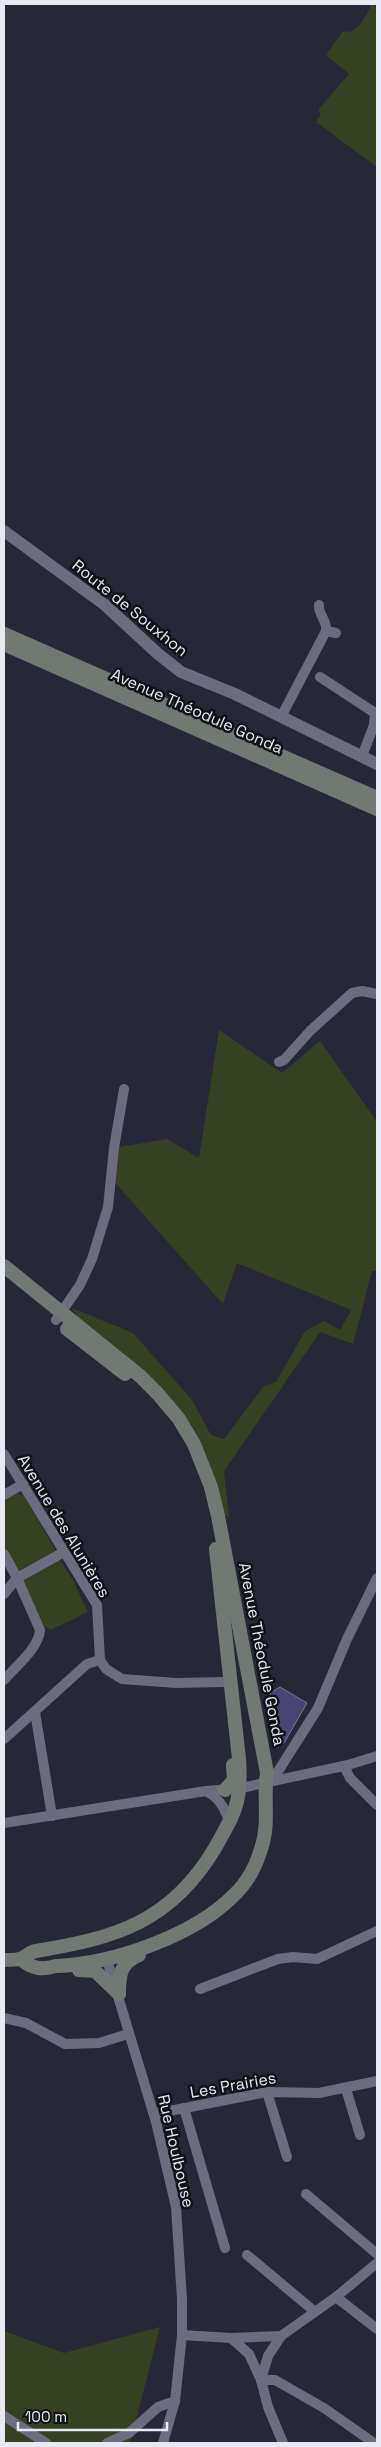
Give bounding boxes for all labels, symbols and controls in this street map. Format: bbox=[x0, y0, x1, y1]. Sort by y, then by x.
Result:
street label: Route de Souxhon bbox=[68, 555, 192, 661]
street label: Avenue Théodule Gonda bbox=[108, 664, 286, 758]
street label: Avenue des Alunières bbox=[13, 1451, 115, 1601]
street label: Avenue Théodule Gonda bbox=[234, 1561, 290, 1747]
street label: Les Prairies bbox=[188, 2067, 278, 2103]
street label: Rue Houlbouse bbox=[153, 2092, 199, 2210]
scale bar bbox=[18, 2400, 166, 2432]
text: 100 m bbox=[25, 2407, 67, 2426]

